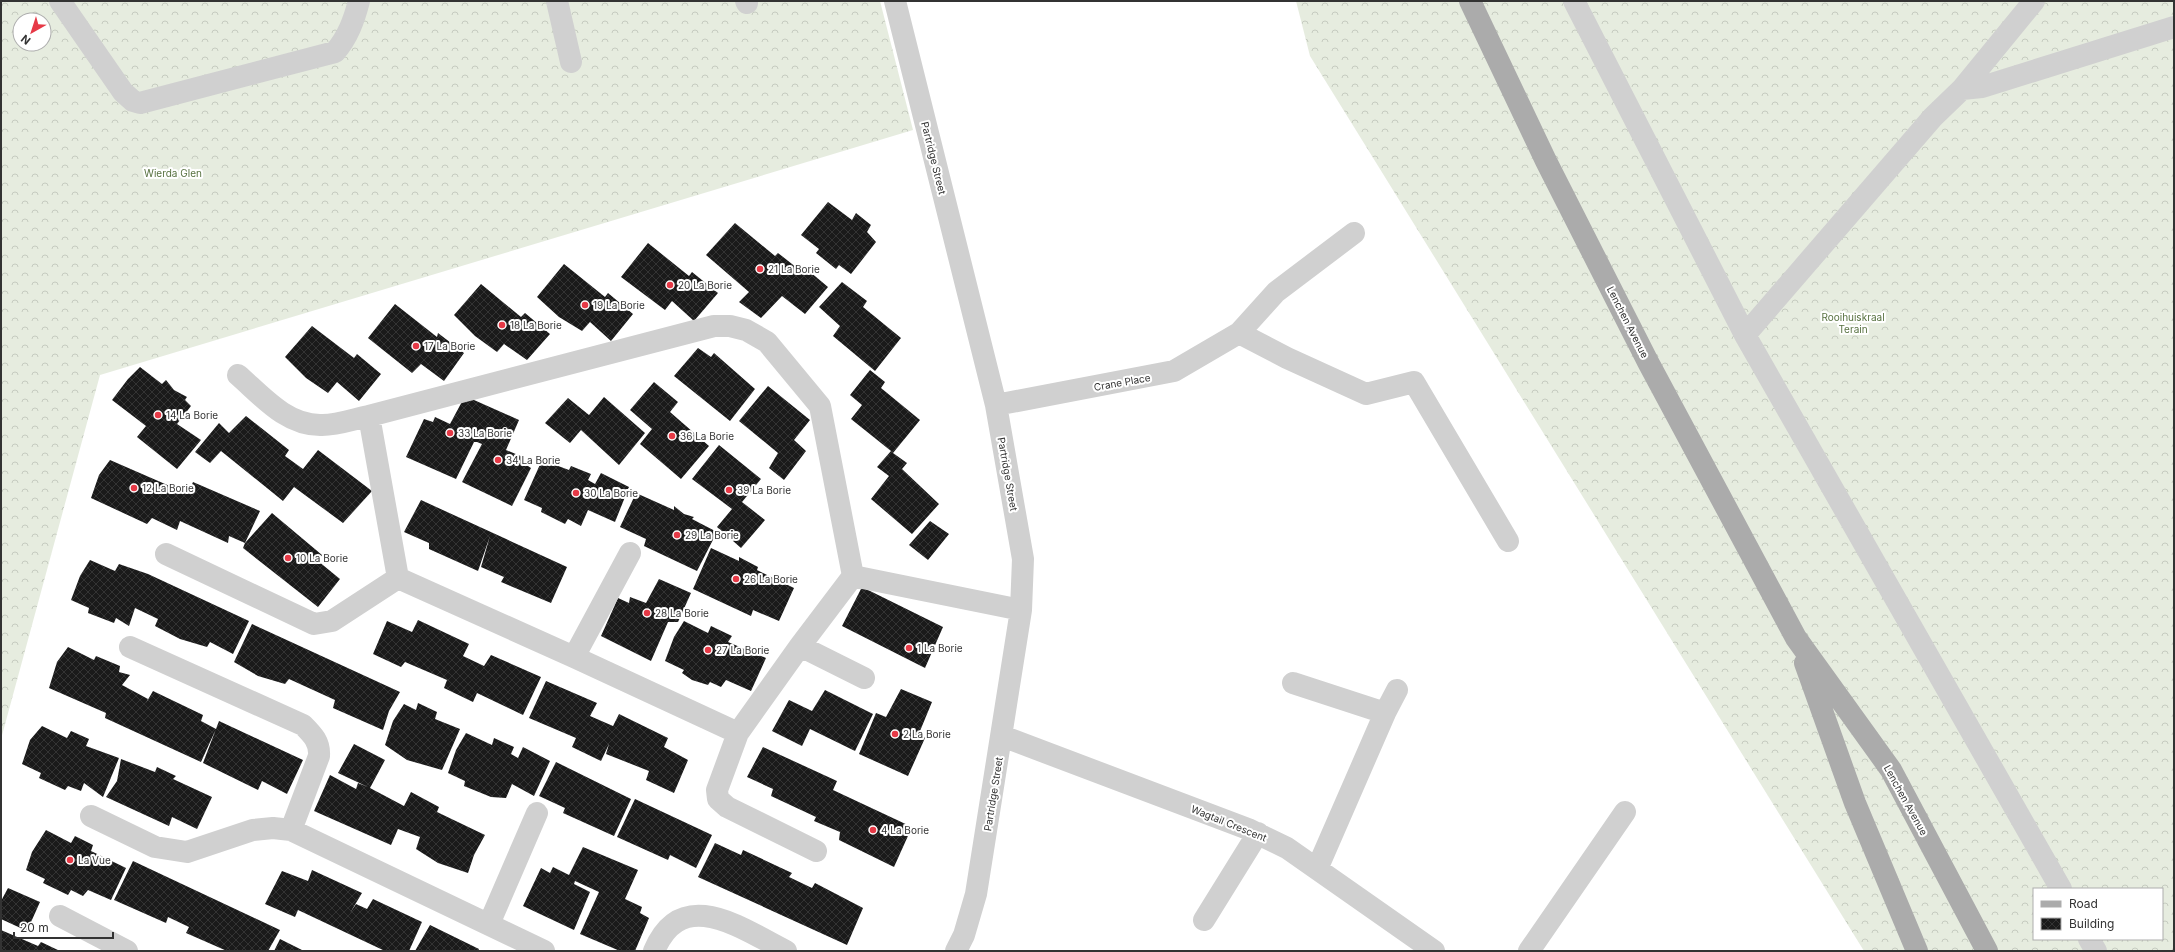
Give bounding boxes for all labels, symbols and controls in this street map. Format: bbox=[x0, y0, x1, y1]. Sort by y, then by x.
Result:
north arrow bbox=[12, 12, 52, 52]
text: N bbox=[18, 32, 33, 48]
street label: Partridge Street bbox=[919, 120, 949, 196]
park label: Wierda Glen bbox=[144, 167, 202, 179]
place label: 21 La Borie bbox=[768, 263, 820, 275]
marker: 21 La Borie bbox=[755, 264, 765, 274]
place label: 20 La Borie bbox=[678, 279, 732, 291]
marker: 20 La Borie bbox=[665, 280, 675, 290]
street label: Lenchen Avenue bbox=[1605, 284, 1651, 360]
place label: 19 La Borie bbox=[593, 299, 645, 311]
marker: 19 La Borie bbox=[580, 300, 590, 310]
park label: Rooihuiskraal Terain bbox=[1821, 311, 1885, 335]
place label: 18 La Borie bbox=[510, 319, 562, 331]
marker: 18 La Borie bbox=[497, 320, 507, 330]
place label: 17 La Borie bbox=[424, 340, 476, 352]
marker: 17 La Borie bbox=[411, 341, 421, 351]
street label: Crane Place bbox=[1093, 371, 1151, 393]
place label: 14 La Borie bbox=[166, 409, 218, 421]
marker: 14 La Borie bbox=[153, 410, 163, 420]
place label: 33 La Borie bbox=[458, 427, 512, 439]
marker: 33 La Borie bbox=[445, 428, 455, 438]
place label: 36 La Borie bbox=[680, 430, 734, 442]
marker: 36 La Borie bbox=[667, 431, 677, 441]
street label: Partridge Street bbox=[996, 436, 1021, 513]
place label: 34 La Borie bbox=[506, 454, 560, 466]
marker: 34 La Borie bbox=[493, 455, 503, 465]
place label: 12 La Borie bbox=[142, 482, 194, 494]
marker: 12 La Borie bbox=[129, 483, 139, 493]
place label: 39 La Borie bbox=[737, 484, 791, 496]
marker: 39 La Borie bbox=[724, 485, 734, 495]
place label: 30 La Borie bbox=[584, 487, 638, 499]
marker: 30 La Borie bbox=[571, 488, 581, 498]
place label: 29 La Borie bbox=[685, 529, 739, 541]
marker: 29 La Borie bbox=[672, 530, 682, 540]
place label: 10 La Borie bbox=[296, 552, 348, 564]
marker: 10 La Borie bbox=[283, 553, 293, 563]
place label: 26 La Borie bbox=[744, 573, 798, 585]
marker: 26 La Borie bbox=[731, 574, 741, 584]
place label: 28 La Borie bbox=[655, 607, 709, 619]
marker: 28 La Borie bbox=[642, 608, 652, 618]
place label: 1 La Borie bbox=[917, 642, 963, 654]
marker: 1 La Borie bbox=[904, 643, 914, 653]
place label: 27 La Borie bbox=[716, 644, 770, 656]
marker: 27 La Borie bbox=[703, 645, 713, 655]
place label: 2 La Borie bbox=[903, 728, 951, 740]
marker: 2 La Borie bbox=[890, 729, 900, 739]
street label: Partridge Street bbox=[981, 755, 1005, 832]
street label: Lenchen Avenue bbox=[1882, 763, 1930, 837]
street label: Wagtail Crescent bbox=[1189, 802, 1269, 844]
place label: 4 La Borie bbox=[881, 824, 929, 836]
marker: 4 La Borie bbox=[868, 825, 878, 835]
place label: La Vue bbox=[78, 854, 111, 866]
marker: La Vue bbox=[65, 855, 75, 865]
legend bbox=[2033, 888, 2163, 940]
text: Road bbox=[2069, 896, 2098, 911]
scale bar bbox=[14, 914, 113, 940]
text: Building bbox=[2069, 916, 2114, 931]
text: 20 m bbox=[20, 920, 49, 935]

